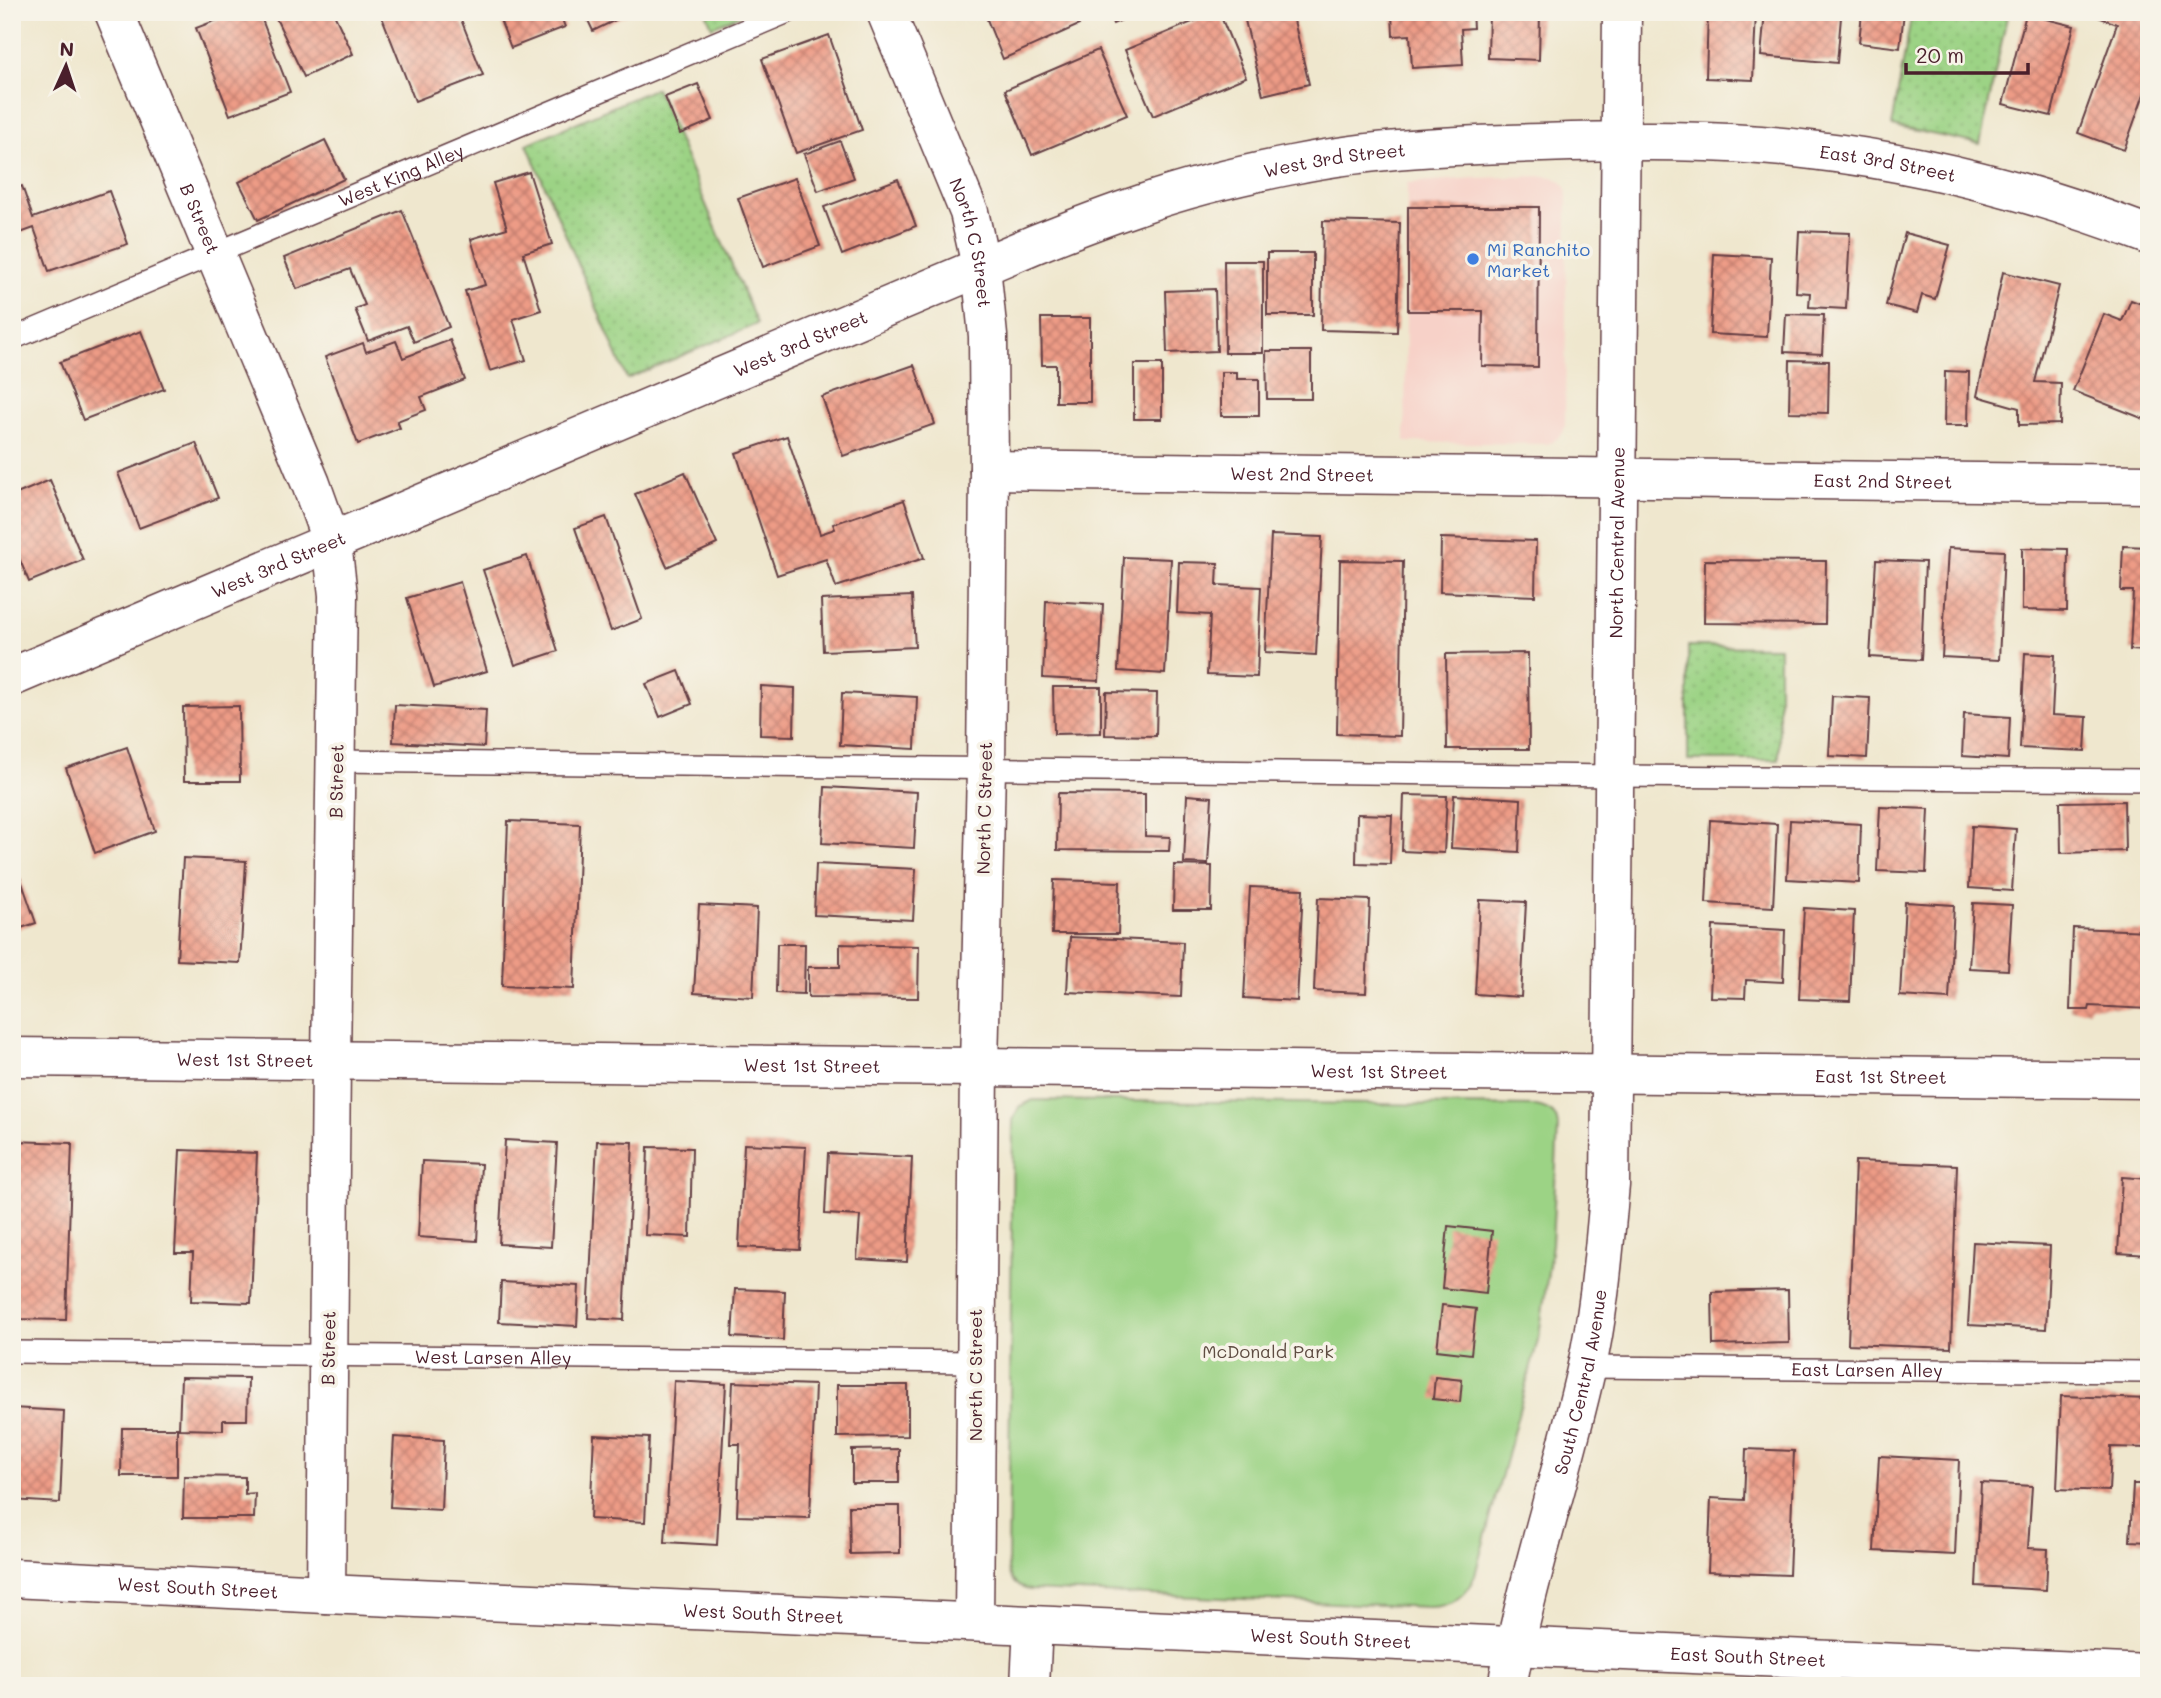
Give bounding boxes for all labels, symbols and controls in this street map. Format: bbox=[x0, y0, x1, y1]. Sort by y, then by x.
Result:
north arrow bbox=[32, 32, 102, 102]
scale bar bbox=[1906, 32, 2028, 76]
text: N bbox=[59, 36, 75, 61]
text: 20 m bbox=[1916, 41, 1964, 68]
street label: West 3rd Street bbox=[1261, 137, 1406, 183]
street label: West King Alley bbox=[334, 138, 467, 212]
street label: East 3rd Street bbox=[1818, 139, 1959, 187]
street label: North C Street bbox=[944, 174, 997, 309]
street label: B Street bbox=[175, 180, 226, 258]
place label: Mi Ranchito Market bbox=[1487, 237, 1591, 282]
marker: Mi Ranchito Market bbox=[1465, 251, 1481, 267]
street label: West 3rd Street bbox=[730, 304, 871, 382]
street label: North Central Avenue bbox=[1604, 447, 1630, 638]
street label: West 2nd Street bbox=[1230, 461, 1374, 487]
street label: East 2nd Street bbox=[1814, 468, 1952, 494]
street label: West 3rd Street bbox=[207, 525, 349, 603]
street label: North C Street bbox=[971, 741, 997, 875]
street label: B Street bbox=[323, 744, 349, 818]
street label: West 1st Street bbox=[176, 1047, 314, 1072]
street label: West 1st Street bbox=[743, 1053, 881, 1078]
street label: West 1st Street bbox=[1310, 1058, 1448, 1084]
street label: East 1st Street bbox=[1815, 1064, 1947, 1089]
street label: South Central Avenue bbox=[1548, 1288, 1612, 1477]
street label: North C Street bbox=[963, 1309, 987, 1441]
street label: B Street bbox=[315, 1311, 341, 1385]
park label: McDonald Park bbox=[1202, 1339, 1334, 1363]
street label: West Larsen Alley bbox=[414, 1344, 572, 1370]
street label: East Larsen Alley bbox=[1791, 1357, 1943, 1382]
street label: West South Street bbox=[117, 1571, 279, 1604]
street label: West South Street bbox=[682, 1598, 844, 1629]
street label: West South Street bbox=[1250, 1623, 1412, 1654]
street label: East South Street bbox=[1670, 1641, 1827, 1672]

